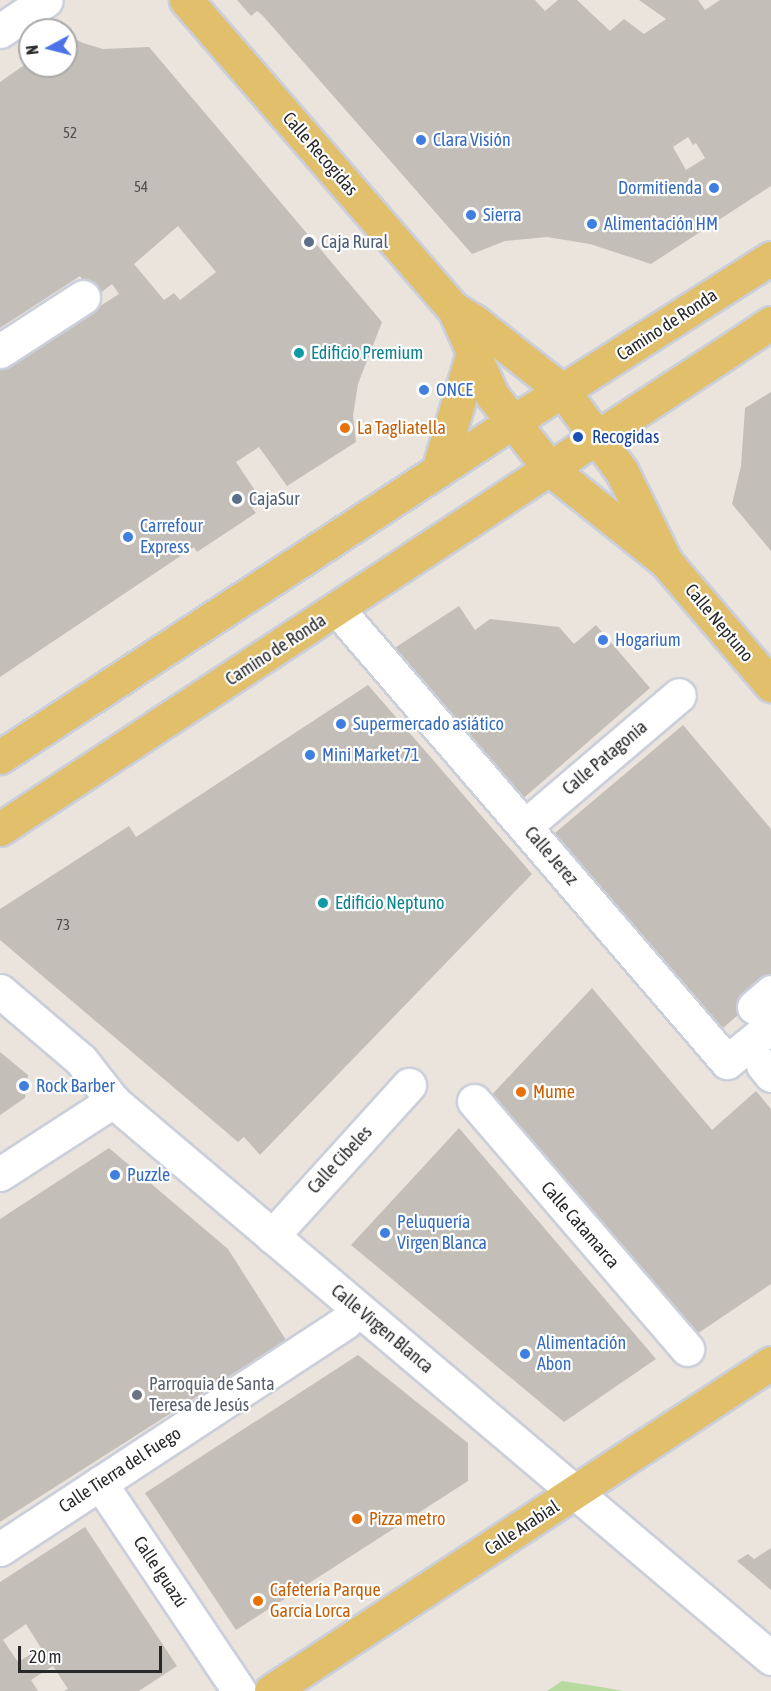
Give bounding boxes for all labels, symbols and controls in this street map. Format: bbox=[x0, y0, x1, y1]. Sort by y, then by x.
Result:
north arrow bbox=[18, 18, 78, 78]
text: N bbox=[23, 44, 42, 56]
street label: Calle Recogidas bbox=[278, 108, 362, 200]
house number: 52 bbox=[63, 124, 77, 142]
place label: Clara Visión bbox=[433, 129, 511, 151]
marker: Clara Visión bbox=[414, 133, 428, 147]
place label: Dormitienda bbox=[618, 177, 702, 199]
house number: 54 bbox=[134, 178, 148, 196]
marker: Dormitienda bbox=[707, 181, 721, 195]
place label: Sierra bbox=[483, 204, 522, 226]
marker: Sierra bbox=[464, 208, 478, 222]
place label: Alimentación HM bbox=[604, 213, 718, 235]
marker: Alimentación HM bbox=[585, 217, 599, 231]
place label: Caja Rural bbox=[321, 231, 388, 253]
marker: Caja Rural bbox=[302, 235, 316, 249]
street label: Camino de Ronda bbox=[613, 284, 721, 366]
place label: Edificio Premium bbox=[311, 342, 423, 364]
marker: Edificio Premium bbox=[292, 346, 306, 360]
place label: ONCE bbox=[436, 379, 473, 401]
marker: ONCE bbox=[417, 383, 431, 397]
place label: La Tagliatella bbox=[357, 417, 446, 439]
marker: La Tagliatella bbox=[338, 421, 352, 435]
place label: Recogidas bbox=[592, 426, 659, 448]
marker: Recogidas bbox=[569, 428, 587, 446]
place label: CajaSur bbox=[249, 488, 300, 510]
marker: CajaSur bbox=[230, 492, 244, 506]
place label: Carrefour Express bbox=[140, 516, 203, 558]
marker: Carrefour Express bbox=[121, 530, 135, 544]
street label: Calle Neptuno bbox=[680, 580, 758, 666]
street label: Camino de Ronda bbox=[222, 609, 330, 691]
place label: Hogarium bbox=[615, 629, 681, 651]
marker: Hogarium bbox=[596, 633, 610, 647]
place label: Supermercado asiático bbox=[353, 713, 504, 735]
street label: Calle Patagonia bbox=[558, 716, 652, 800]
marker: Supermercado asiático bbox=[334, 717, 348, 731]
place label: Mini Market 71 bbox=[322, 744, 420, 766]
marker: Mini Market 71 bbox=[303, 748, 317, 762]
street label: Calle Jerez bbox=[520, 822, 582, 890]
place label: Edificio Neptuno bbox=[335, 892, 445, 914]
marker: Edificio Neptuno bbox=[316, 896, 330, 910]
house number: 73 bbox=[56, 916, 70, 934]
place label: Rock Barber bbox=[36, 1075, 115, 1097]
marker: Rock Barber bbox=[17, 1079, 31, 1093]
place label: Mume bbox=[533, 1081, 575, 1103]
marker: Mume bbox=[514, 1085, 528, 1099]
street label: Calle Cibeles bbox=[303, 1122, 377, 1198]
place label: Puzzle bbox=[127, 1164, 170, 1186]
marker: Puzzle bbox=[108, 1168, 122, 1182]
street label: Calle Catamarca bbox=[536, 1177, 624, 1273]
place label: Peluquería Virgen Blanca bbox=[397, 1212, 487, 1254]
marker: Peluquería Virgen Blanca bbox=[378, 1226, 392, 1240]
street label: Calle Virgen Blanca bbox=[327, 1280, 437, 1378]
place label: Alimentación Abon bbox=[537, 1333, 626, 1376]
marker: Alimentación Abon bbox=[518, 1347, 532, 1361]
place label: Parroquia de Santa Teresa de Jesús bbox=[149, 1374, 274, 1416]
marker: Parroquia de Santa Teresa de Jesús bbox=[130, 1388, 144, 1402]
street label: Calle Tierra del Fuego bbox=[55, 1423, 185, 1517]
street label: Calle Arabial bbox=[481, 1496, 563, 1560]
place label: Pizza metro bbox=[369, 1508, 445, 1530]
marker: Pizza metro bbox=[350, 1512, 364, 1526]
street label: Calle Iguazú bbox=[128, 1532, 192, 1612]
place label: Cafetería Parque García Lorca bbox=[270, 1580, 381, 1622]
marker: Cafetería Parque García Lorca bbox=[251, 1594, 265, 1608]
scale bar bbox=[21, 1634, 165, 1672]
text: 20 m bbox=[29, 1646, 61, 1667]

